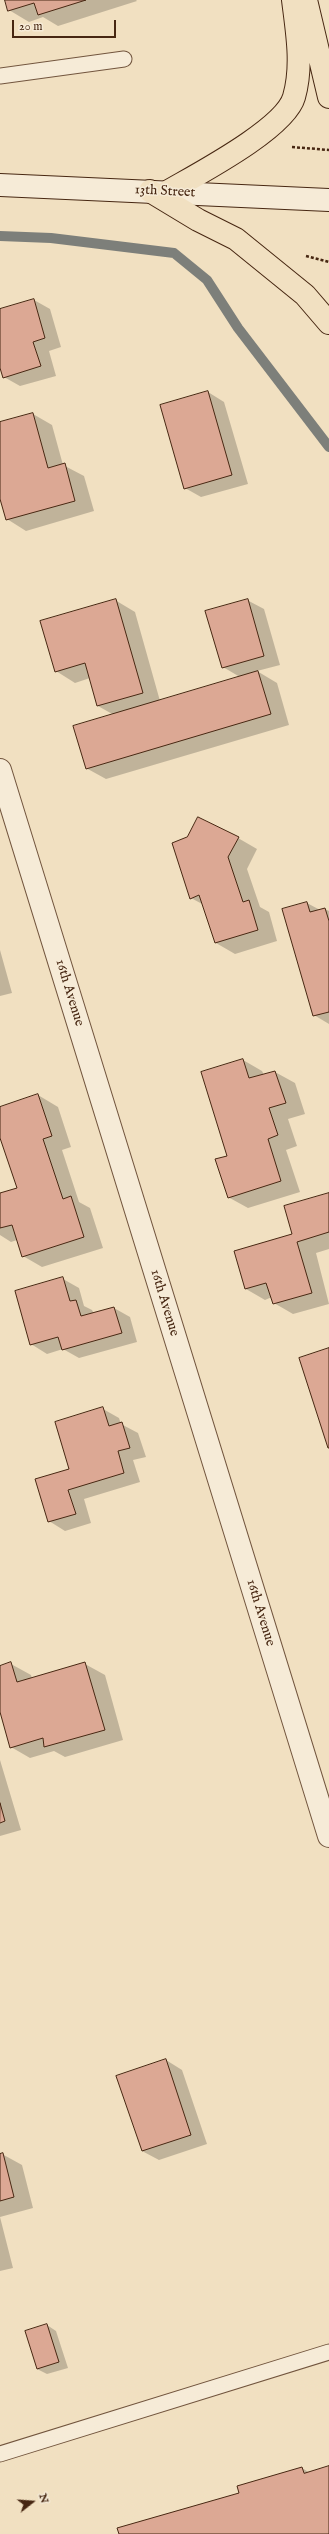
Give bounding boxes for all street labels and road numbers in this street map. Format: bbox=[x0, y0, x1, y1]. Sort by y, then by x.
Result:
street label: 13th Street bbox=[134, 182, 196, 202]
street label: 16th Avenue bbox=[51, 957, 87, 1029]
street label: 16th Avenue bbox=[146, 1267, 182, 1339]
street label: 16th Avenue bbox=[242, 1577, 278, 1649]

